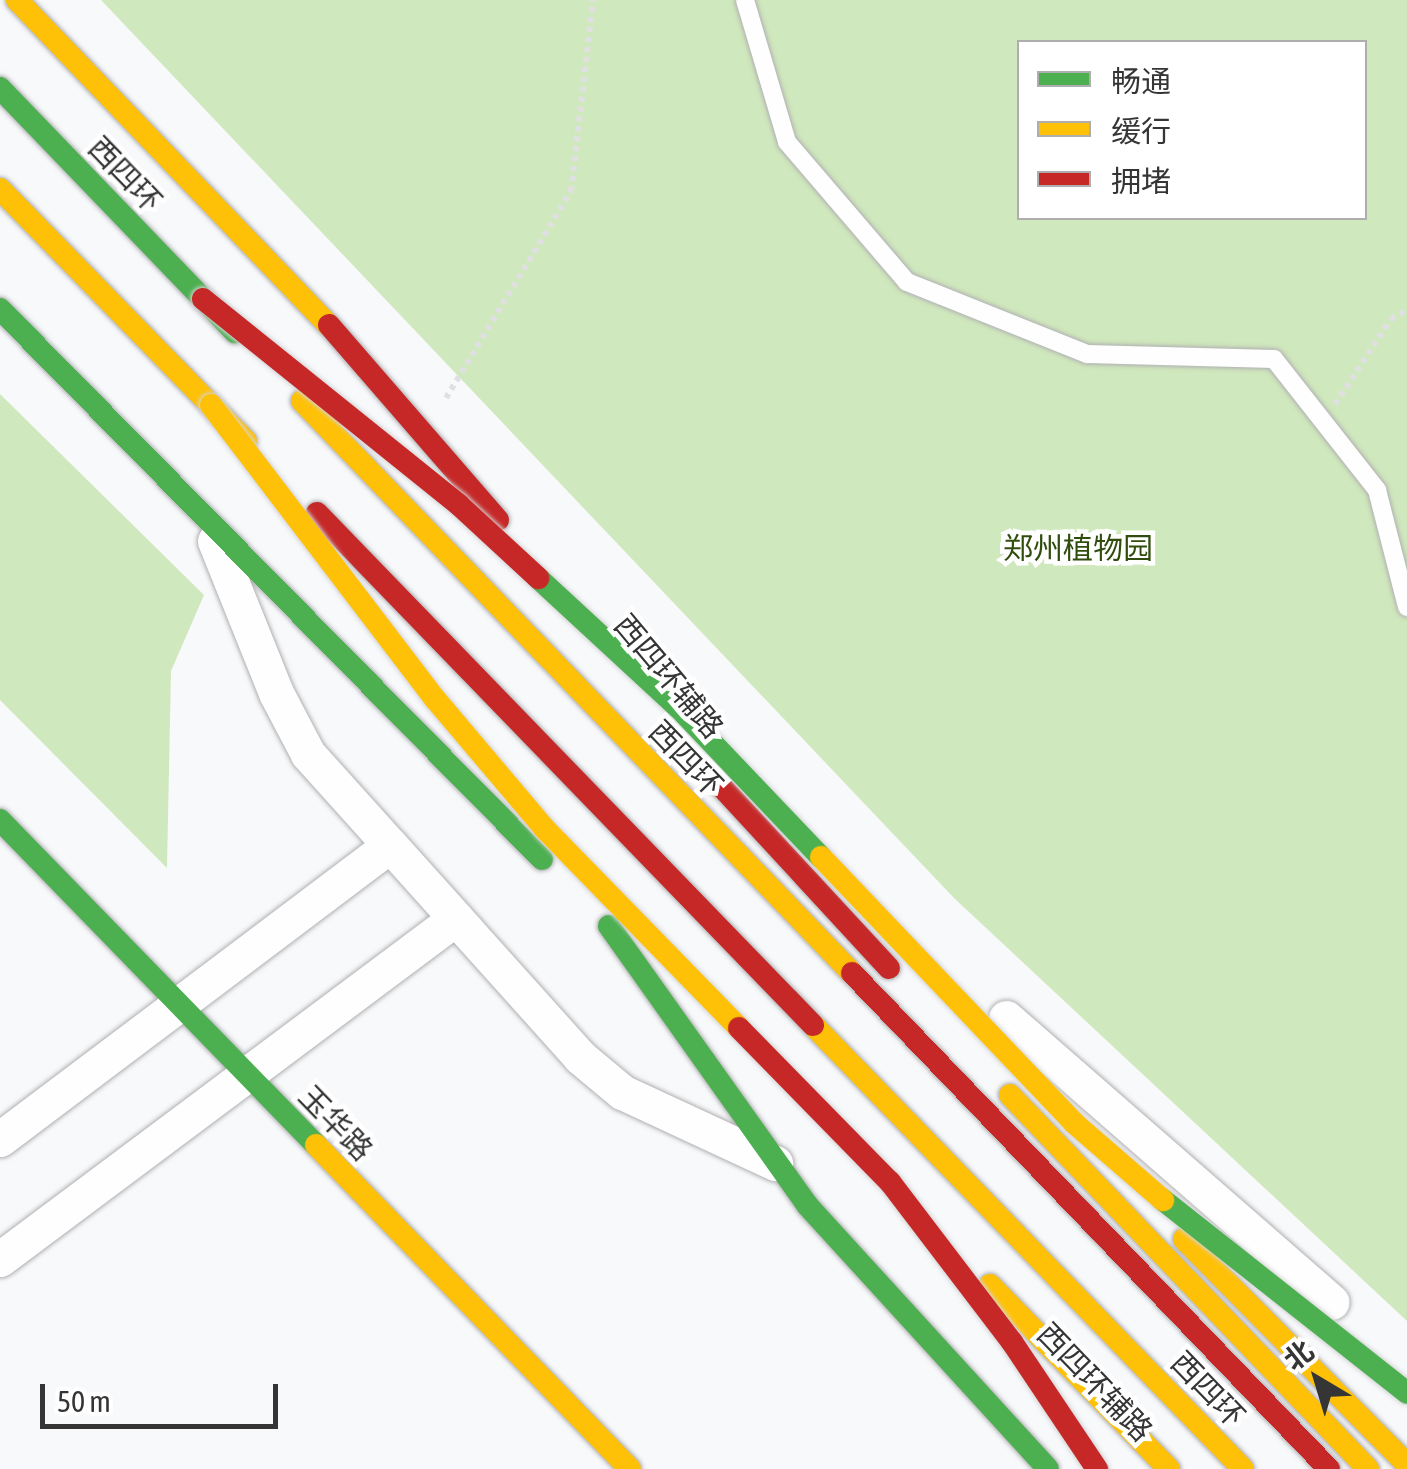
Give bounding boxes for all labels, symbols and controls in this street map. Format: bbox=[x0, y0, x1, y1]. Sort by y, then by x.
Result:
legend bbox=[1017, 40, 1367, 220]
text: 畅通 bbox=[1111, 64, 1171, 98]
text: 缓行 bbox=[1111, 114, 1171, 148]
street label: 西四环 bbox=[81, 129, 169, 219]
text: 拥堵 bbox=[1111, 164, 1171, 198]
park label: 郑州植物园 bbox=[1003, 530, 1153, 566]
street label: 西四环辅路 bbox=[607, 607, 731, 745]
street label: 西四环 bbox=[642, 713, 730, 803]
street label: 玉华路 bbox=[292, 1078, 380, 1168]
street label: 西四环辅路 bbox=[1030, 1316, 1160, 1448]
north arrow bbox=[1267, 1329, 1367, 1429]
text: 北 bbox=[1278, 1334, 1319, 1377]
street label: 西四环 bbox=[1164, 1344, 1252, 1434]
scale bar bbox=[45, 1364, 282, 1426]
text: 50 m bbox=[57, 1384, 111, 1418]

